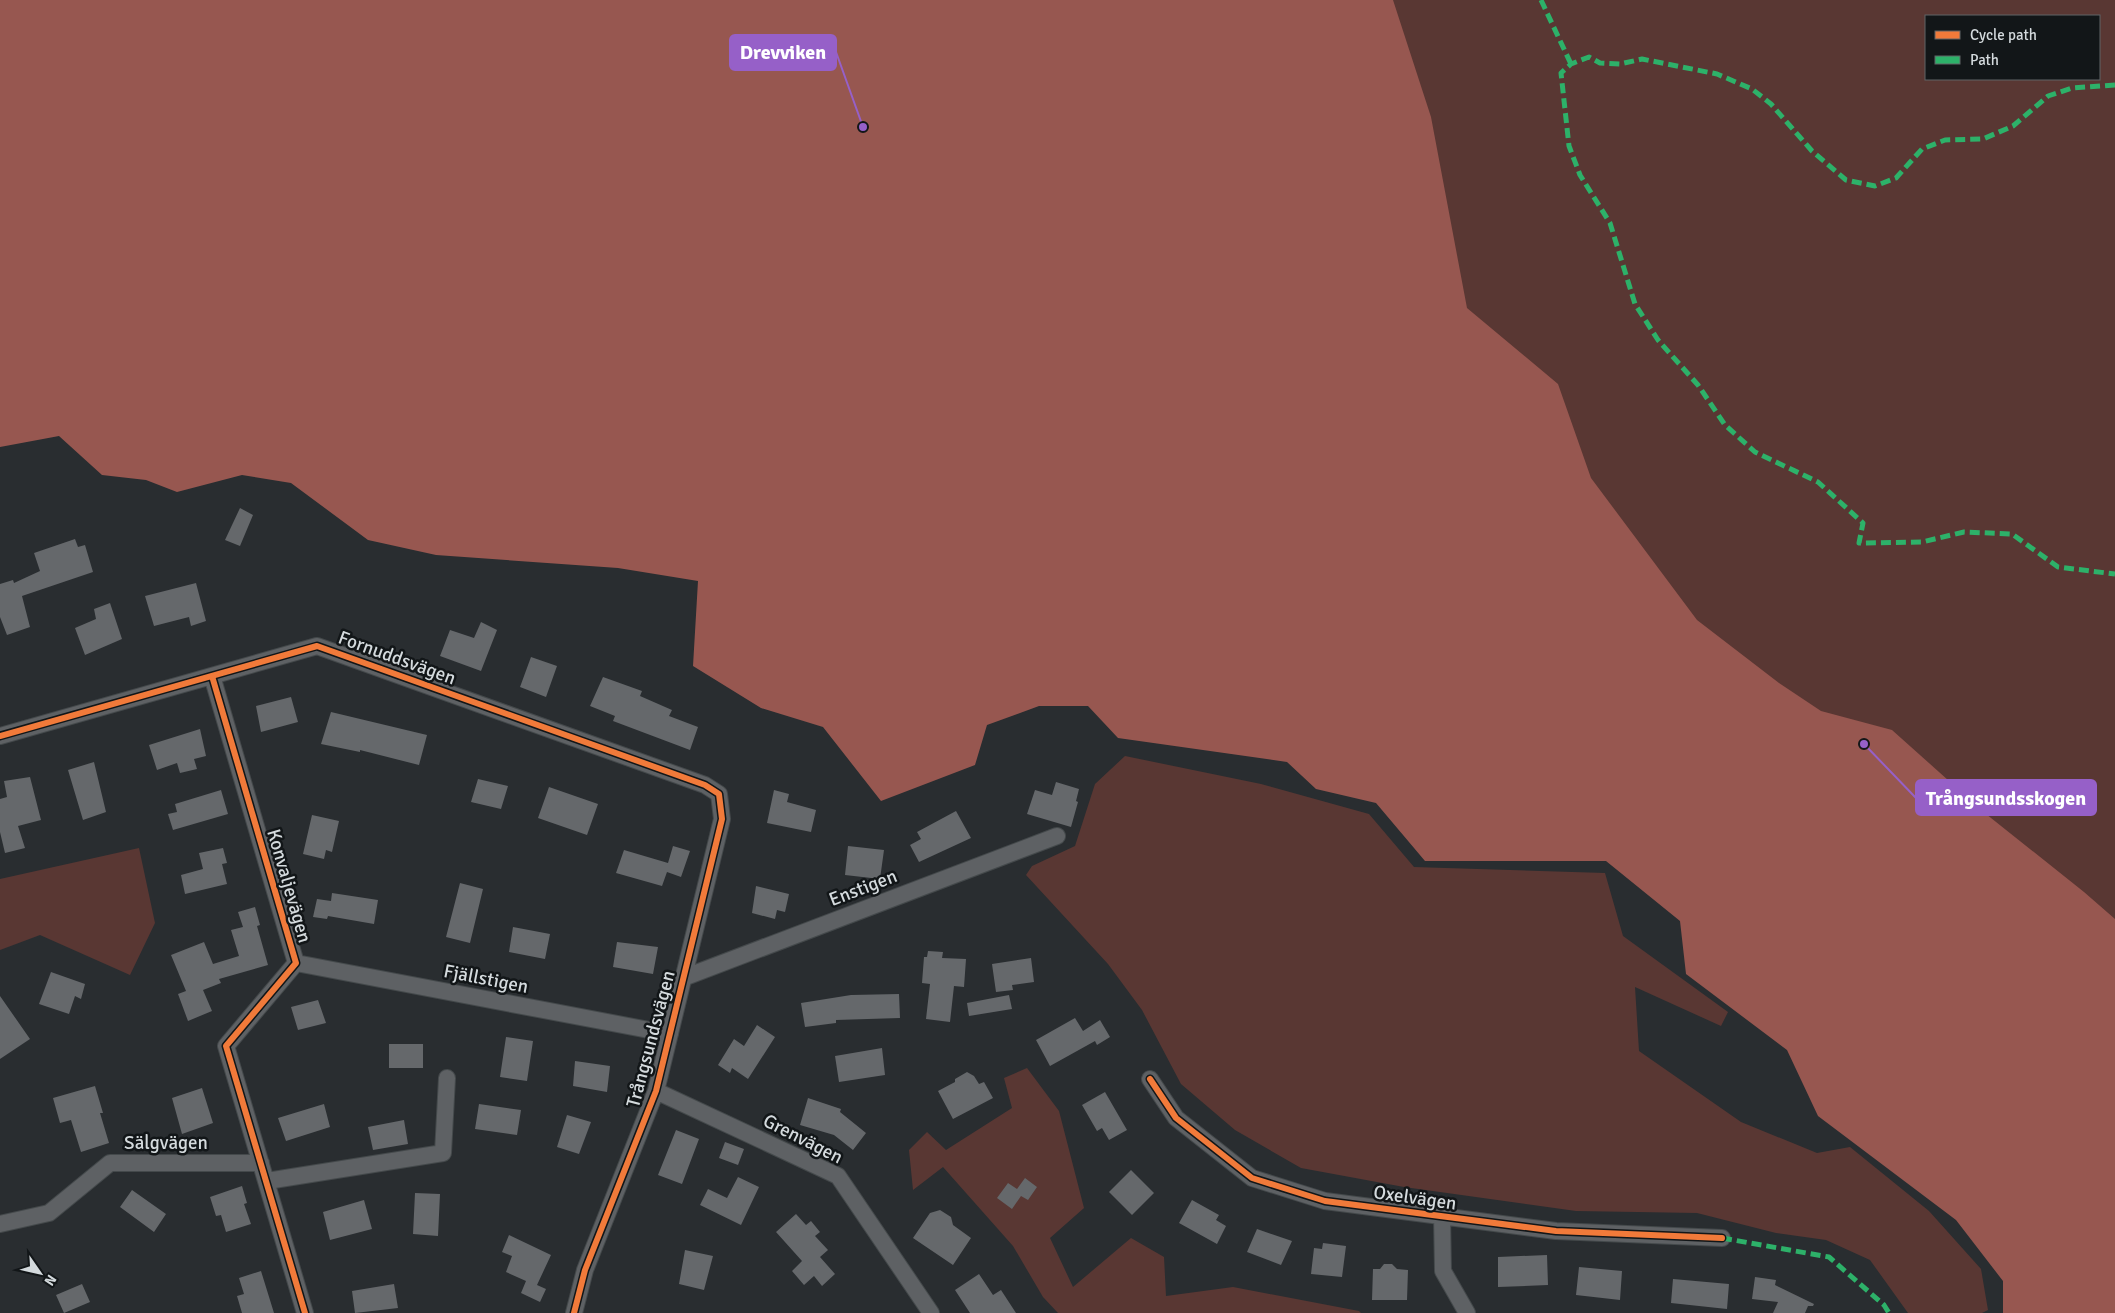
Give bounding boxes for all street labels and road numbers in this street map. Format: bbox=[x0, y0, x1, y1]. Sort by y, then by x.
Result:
street label: Fornuddsvägen bbox=[335, 626, 459, 690]
street label: Konvaljevägen bbox=[261, 826, 317, 946]
street label: Enstigen bbox=[825, 864, 901, 912]
street label: Fjällstigen bbox=[442, 959, 530, 999]
street label: Trångsundsvägen bbox=[621, 968, 681, 1110]
street label: Grenvägen bbox=[759, 1109, 847, 1169]
street label: Sälgvägen bbox=[124, 1131, 208, 1155]
street label: Oxelvägen bbox=[1372, 1180, 1458, 1216]

